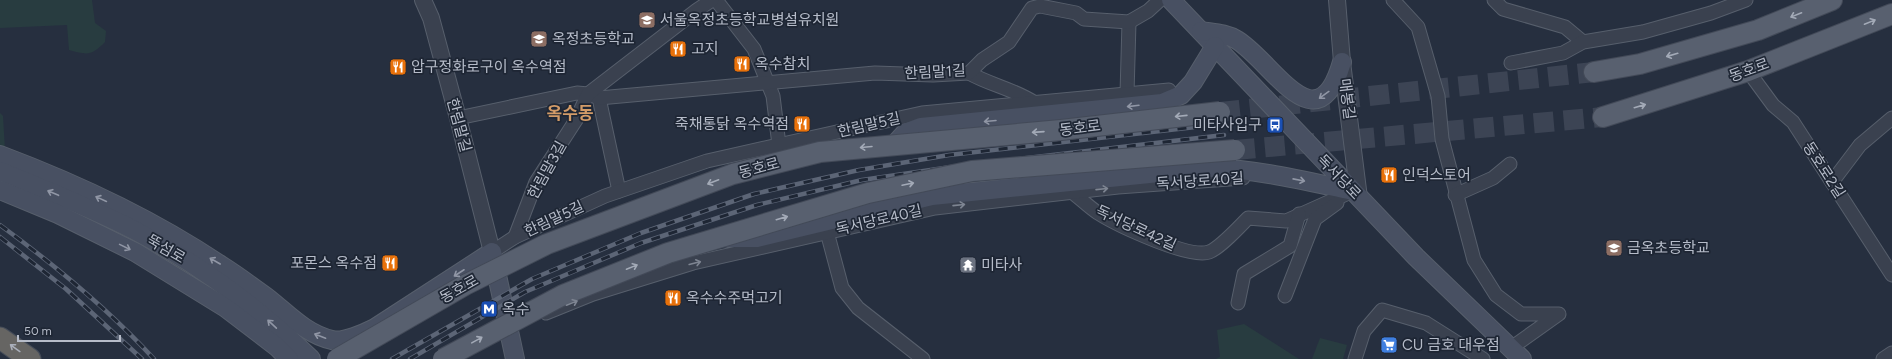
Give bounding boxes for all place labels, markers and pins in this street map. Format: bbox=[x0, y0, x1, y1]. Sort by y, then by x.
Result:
school or university icon: 서울옥정초등학교병설유치원 bbox=[637, 10, 657, 30]
place label: 서울옥정초등학교병설유치원 bbox=[660, 11, 839, 29]
school or university icon: 옥정초등학교 bbox=[529, 29, 549, 49]
place label: 옥정초등학교 bbox=[552, 30, 635, 48]
restaurant icon: 고지 bbox=[668, 39, 688, 59]
place label: 고지 bbox=[691, 40, 719, 58]
restaurant icon: 옥수참치 bbox=[732, 54, 752, 74]
place label: 옥수참치 bbox=[755, 55, 810, 73]
restaurant icon: 압구정화로구이 옥수역점 bbox=[388, 57, 408, 77]
place label: 압구정화로구이 옥수역점 bbox=[411, 58, 567, 76]
restaurant icon: 죽채통닭 옥수역점 bbox=[792, 114, 812, 134]
place label: 죽채통닭 옥수역점 bbox=[675, 115, 789, 133]
bus stop icon: 미타사입구 bbox=[1265, 115, 1285, 135]
place label: 미타사입구 bbox=[1193, 116, 1262, 134]
restaurant icon: 인덕스토어 bbox=[1379, 165, 1399, 185]
place label: 인덕스토어 bbox=[1402, 166, 1471, 184]
school or university icon: 금옥초등학교 bbox=[1604, 238, 1624, 258]
place label: 금옥초등학교 bbox=[1627, 239, 1710, 257]
restaurant icon: 포몬스 옥수점 bbox=[380, 253, 400, 273]
place label: 포몬스 옥수점 bbox=[290, 254, 377, 272]
temple icon: 미타사 bbox=[958, 255, 978, 275]
place label: 미타사 bbox=[981, 256, 1023, 274]
restaurant icon: 옥수수주먹고기 bbox=[663, 288, 683, 308]
place label: 옥수수주먹고기 bbox=[686, 289, 783, 307]
metro station icon: 옥수 bbox=[479, 299, 499, 319]
place label: 옥수 bbox=[502, 300, 530, 318]
supermarket icon: CU 금호 대우점 bbox=[1379, 335, 1399, 355]
place label: CU 금호 대우점 bbox=[1402, 336, 1500, 354]

